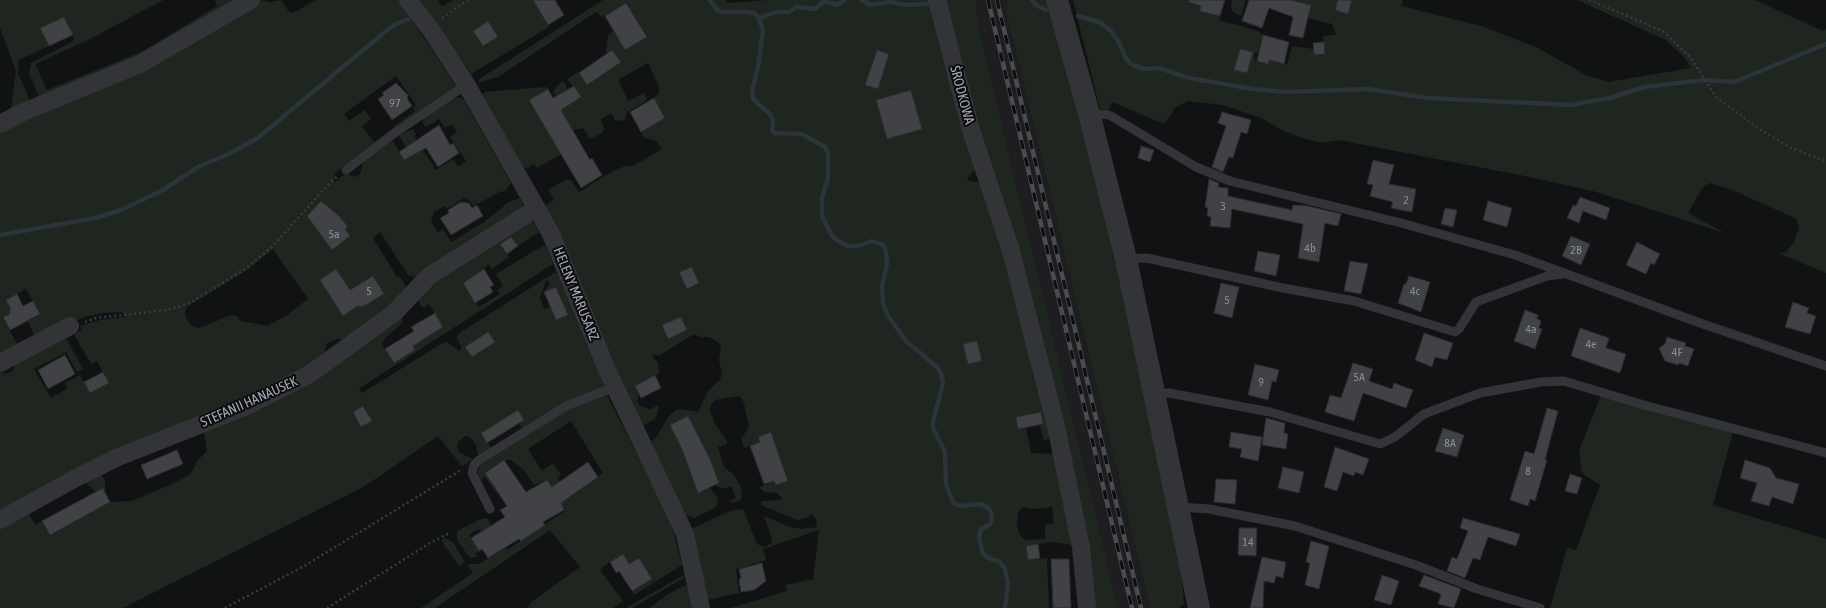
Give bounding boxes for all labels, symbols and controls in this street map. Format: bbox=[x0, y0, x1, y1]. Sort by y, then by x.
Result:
street label: ŚRODKOWA bbox=[946, 64, 978, 126]
house number: 97 bbox=[389, 96, 401, 110]
house number: 2 bbox=[1403, 193, 1409, 207]
house number: 3 bbox=[1220, 199, 1226, 213]
house number: 5a bbox=[328, 227, 340, 241]
house number: 4b bbox=[1304, 241, 1316, 255]
house number: 2B bbox=[1570, 243, 1582, 257]
street label: HELENY MARUSARZ bbox=[550, 245, 602, 343]
house number: 5 bbox=[366, 284, 372, 298]
house number: 4c bbox=[1410, 284, 1420, 298]
house number: 5 bbox=[1224, 293, 1230, 307]
house number: 4a bbox=[1525, 322, 1537, 336]
house number: 4e bbox=[1585, 337, 1597, 351]
house number: 4F bbox=[1672, 345, 1682, 359]
house number: 5A bbox=[1353, 370, 1365, 384]
street label: STEFANII HANAUSEK bbox=[198, 373, 300, 431]
house number: 9 bbox=[1258, 375, 1264, 389]
house number: 8A bbox=[1444, 436, 1456, 450]
house number: 8 bbox=[1525, 464, 1531, 478]
house number: 14 bbox=[1242, 535, 1254, 549]

